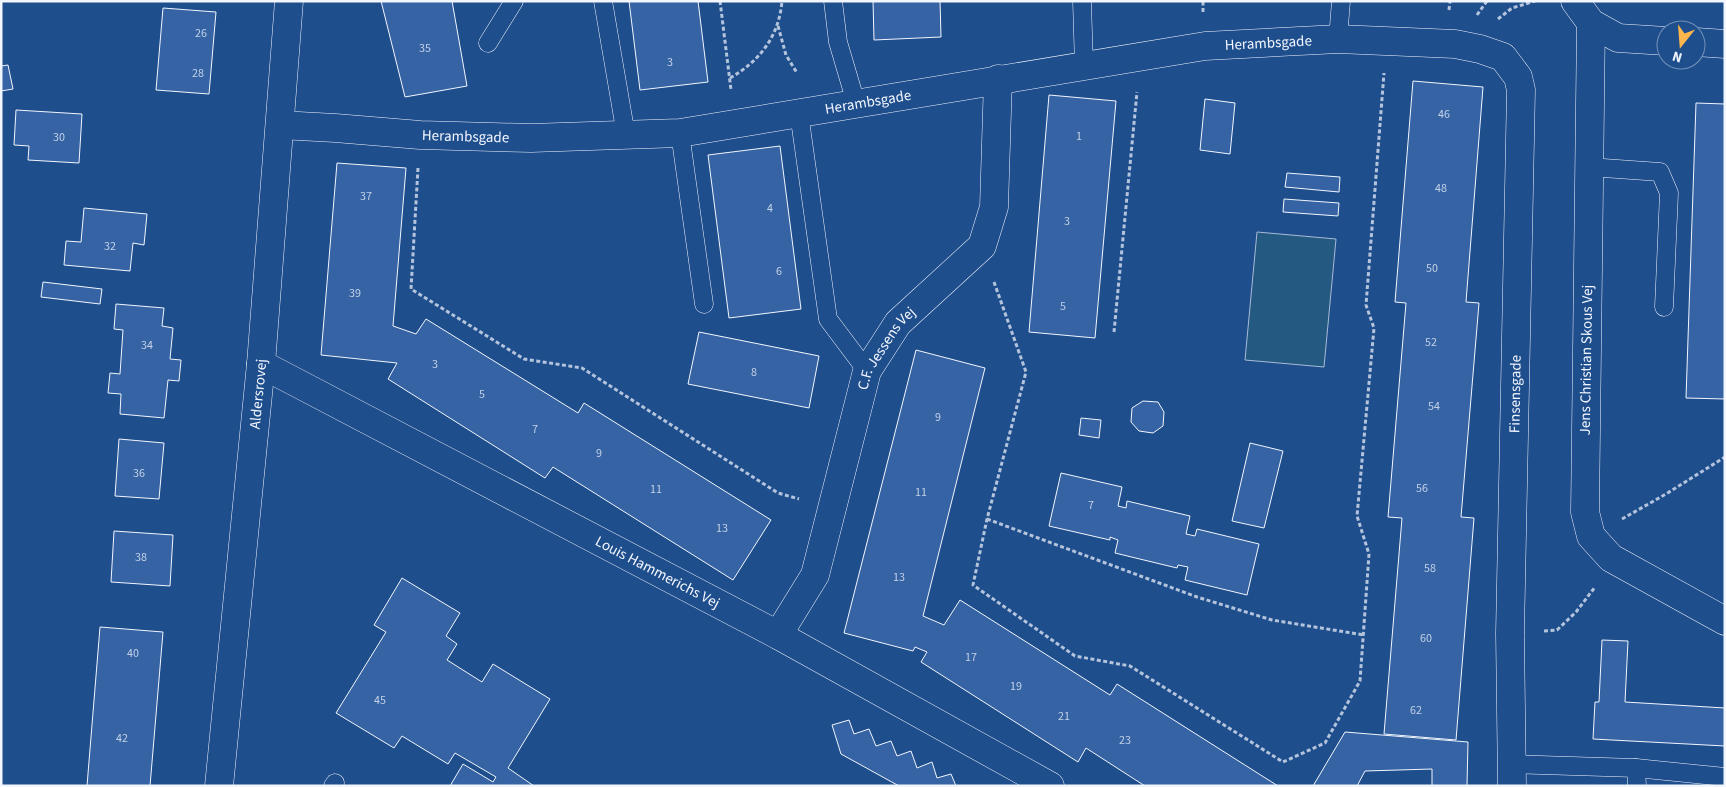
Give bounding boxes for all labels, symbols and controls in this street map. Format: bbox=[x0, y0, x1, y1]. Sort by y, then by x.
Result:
north arrow bbox=[1656, 20, 1706, 70]
house number: 26 bbox=[195, 25, 207, 42]
street label: Herambsgade bbox=[1224, 30, 1312, 56]
house number: 35 bbox=[419, 40, 431, 57]
text: N bbox=[1670, 46, 1685, 67]
house number: 3 bbox=[667, 54, 673, 71]
house number: 28 bbox=[192, 65, 204, 82]
street label: Herambsgade bbox=[823, 85, 913, 120]
house number: 46 bbox=[1438, 106, 1450, 123]
street label: Herambsgade bbox=[422, 125, 510, 148]
house number: 1 bbox=[1076, 128, 1082, 145]
house number: 30 bbox=[53, 129, 65, 146]
house number: 48 bbox=[1435, 180, 1447, 197]
house number: 37 bbox=[360, 188, 372, 205]
house number: 4 bbox=[767, 200, 773, 217]
house number: 3 bbox=[1064, 213, 1070, 230]
house number: 32 bbox=[104, 238, 116, 255]
house number: 50 bbox=[1426, 260, 1438, 277]
house number: 6 bbox=[776, 263, 782, 280]
house number: 39 bbox=[349, 285, 361, 302]
street label: Jens Christian Skous Vej bbox=[1575, 285, 1598, 436]
house number: 5 bbox=[1060, 298, 1066, 315]
street label: C.F. Jessens Vej bbox=[853, 302, 920, 392]
house number: 52 bbox=[1425, 334, 1437, 351]
house number: 34 bbox=[141, 337, 153, 354]
street label: Finsensgade bbox=[1504, 355, 1527, 433]
house number: 3 bbox=[432, 356, 438, 373]
street label: Aldersrovej bbox=[245, 358, 272, 430]
house number: 8 bbox=[751, 364, 757, 381]
house number: 5 bbox=[479, 386, 485, 403]
house number: 54 bbox=[1428, 398, 1440, 415]
house number: 9 bbox=[935, 409, 941, 426]
house number: 7 bbox=[532, 421, 538, 438]
house number: 9 bbox=[596, 445, 602, 462]
house number: 36 bbox=[133, 465, 145, 482]
house number: 56 bbox=[1416, 480, 1428, 497]
house number: 11 bbox=[650, 481, 662, 498]
house number: 11 bbox=[915, 484, 927, 501]
house number: 7 bbox=[1088, 497, 1094, 514]
house number: 13 bbox=[716, 520, 728, 537]
street label: Louis Hammerichs Vej bbox=[592, 531, 724, 614]
house number: 38 bbox=[135, 549, 147, 566]
house number: 58 bbox=[1424, 560, 1436, 577]
house number: 13 bbox=[893, 569, 905, 586]
house number: 60 bbox=[1420, 630, 1432, 647]
house number: 40 bbox=[127, 645, 139, 662]
house number: 17 bbox=[965, 649, 977, 666]
house number: 19 bbox=[1010, 678, 1022, 695]
house number: 45 bbox=[374, 692, 386, 709]
house number: 62 bbox=[1410, 702, 1422, 719]
house number: 21 bbox=[1058, 708, 1070, 725]
house number: 42 bbox=[116, 730, 128, 747]
house number: 23 bbox=[1119, 732, 1131, 749]

